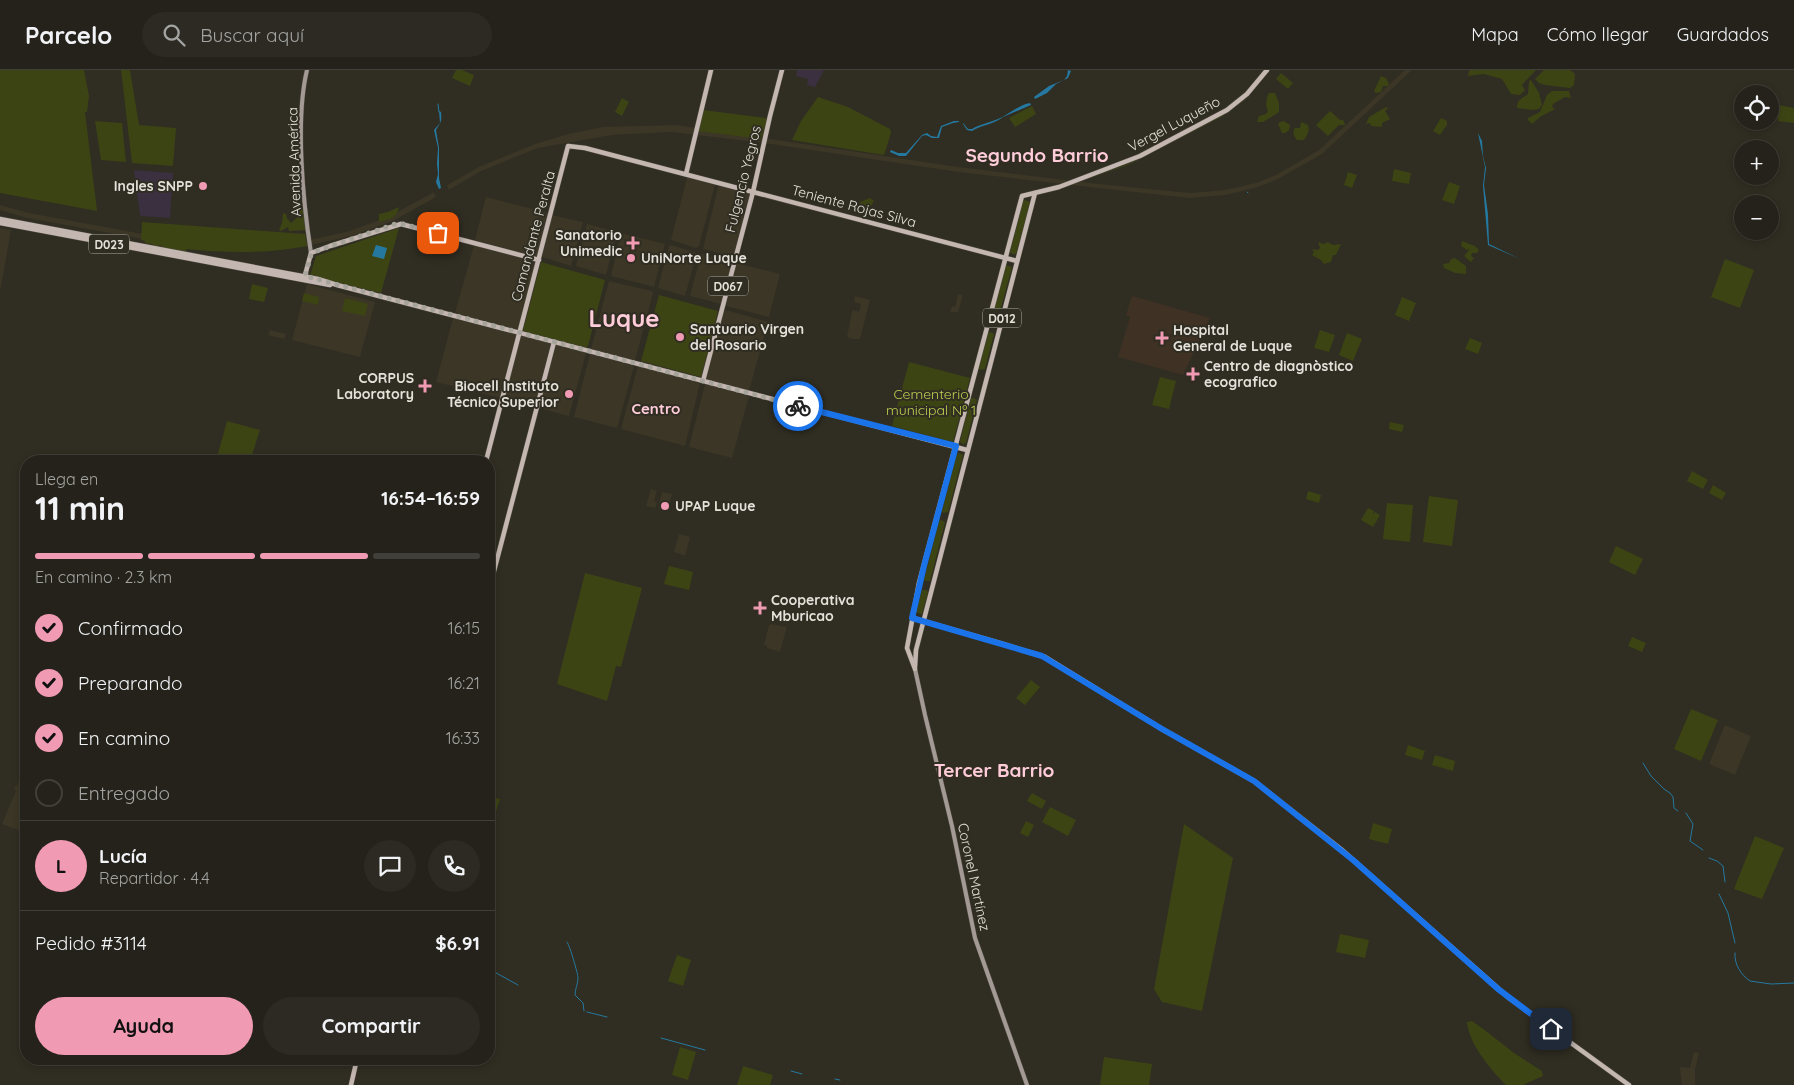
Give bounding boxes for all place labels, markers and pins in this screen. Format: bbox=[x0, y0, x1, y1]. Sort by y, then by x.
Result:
place label: Ingles SNPP bbox=[114, 177, 193, 195]
marker: Ingles SNPP bbox=[197, 180, 209, 192]
pin bbox=[417, 212, 459, 254]
place label: Sanatorio Unimedic bbox=[555, 226, 622, 260]
marker: Sanatorio Unimedic bbox=[626, 236, 640, 250]
place label: UniNorte Luque bbox=[641, 249, 747, 267]
marker: UniNorte Luque bbox=[625, 252, 637, 264]
place label: Santuario Virgen del Rosario bbox=[690, 320, 804, 354]
place label: Hospital General de Luque bbox=[1173, 321, 1292, 355]
marker: Santuario Virgen del Rosario bbox=[674, 331, 686, 343]
marker: Hospital General de Luque bbox=[1155, 331, 1169, 345]
place label: Centro de diagnòstico ecografico bbox=[1204, 357, 1353, 391]
marker: Centro de diagnòstico ecografico bbox=[1186, 367, 1200, 381]
place label: CORPUS Laboratory bbox=[336, 369, 414, 403]
place label: Biocell Instituto Técnico Superior bbox=[447, 377, 559, 411]
marker: CORPUS Laboratory bbox=[418, 379, 432, 393]
marker: Biocell Instituto Técnico Superior bbox=[563, 388, 575, 400]
place label: UPAP Luque bbox=[675, 497, 755, 515]
marker: UPAP Luque bbox=[659, 500, 671, 512]
place label: Cooperativa Mburicao bbox=[771, 591, 855, 625]
marker: Cooperativa Mburicao bbox=[753, 601, 767, 615]
pin bbox=[1530, 1008, 1572, 1050]

